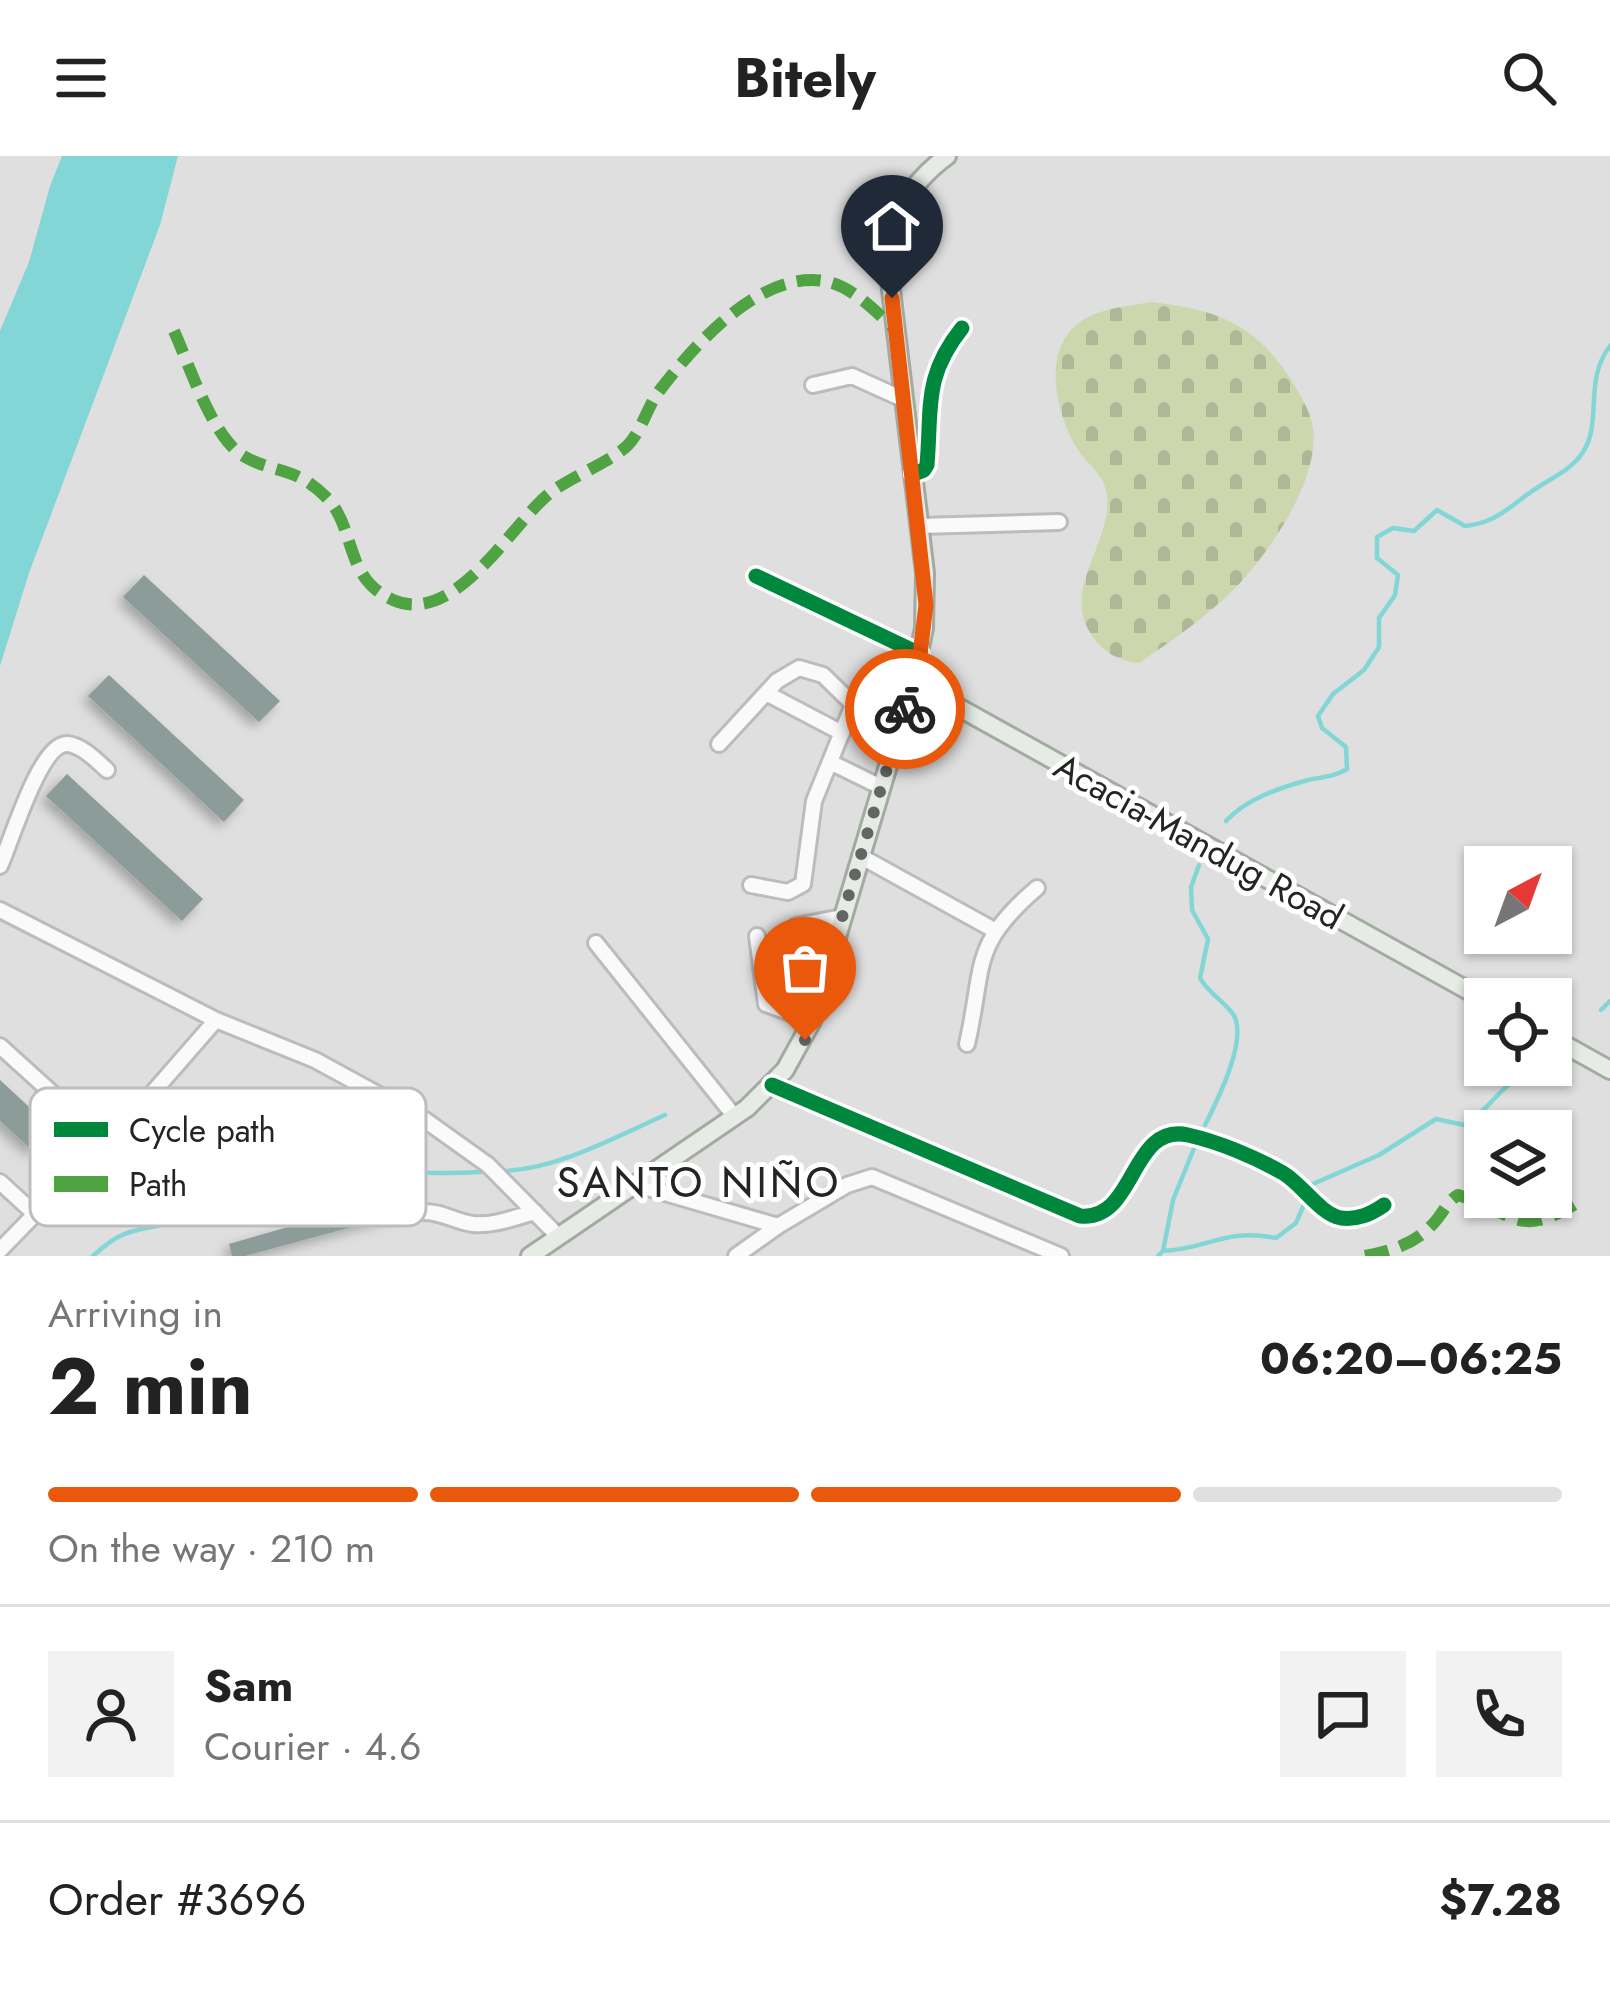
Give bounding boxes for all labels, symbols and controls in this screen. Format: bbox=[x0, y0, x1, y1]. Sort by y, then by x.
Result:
text: Bitely bbox=[734, 39, 876, 117]
icon: menu bbox=[48, 45, 114, 111]
icon: search bbox=[1496, 45, 1562, 111]
pin bbox=[841, 175, 943, 298]
icon: home bbox=[859, 193, 925, 259]
courier bbox=[845, 649, 965, 769]
icon: bike bbox=[872, 676, 938, 742]
street label: Acacia-Mandug Road bbox=[1045, 740, 1353, 942]
north arrow bbox=[1464, 846, 1572, 954]
map controls bbox=[1464, 846, 1572, 1218]
pin bbox=[754, 917, 856, 1040]
icon: bag bbox=[772, 935, 838, 1001]
button: locate bbox=[1464, 978, 1572, 1086]
legend bbox=[30, 1088, 426, 1226]
text: Cycle path bbox=[129, 1107, 276, 1154]
button: layers bbox=[1464, 1110, 1572, 1218]
district label: SANTO NIÑO bbox=[556, 1152, 842, 1213]
text: Path bbox=[129, 1161, 187, 1208]
text: Arriving in bbox=[48, 1285, 223, 1342]
text: 06:20–06:25 bbox=[1260, 1326, 1562, 1391]
text: 2 min bbox=[48, 1331, 253, 1443]
text: On the way · 210 m bbox=[48, 1520, 375, 1577]
button: person bbox=[48, 1651, 174, 1777]
button: chat bbox=[1280, 1651, 1406, 1777]
button: phone bbox=[1436, 1651, 1562, 1777]
text: Sam bbox=[204, 1653, 293, 1718]
text: Courier · 4.6 bbox=[204, 1718, 421, 1775]
text: Order #3696 bbox=[48, 1867, 306, 1932]
text: $7.28 bbox=[1439, 1867, 1562, 1932]

